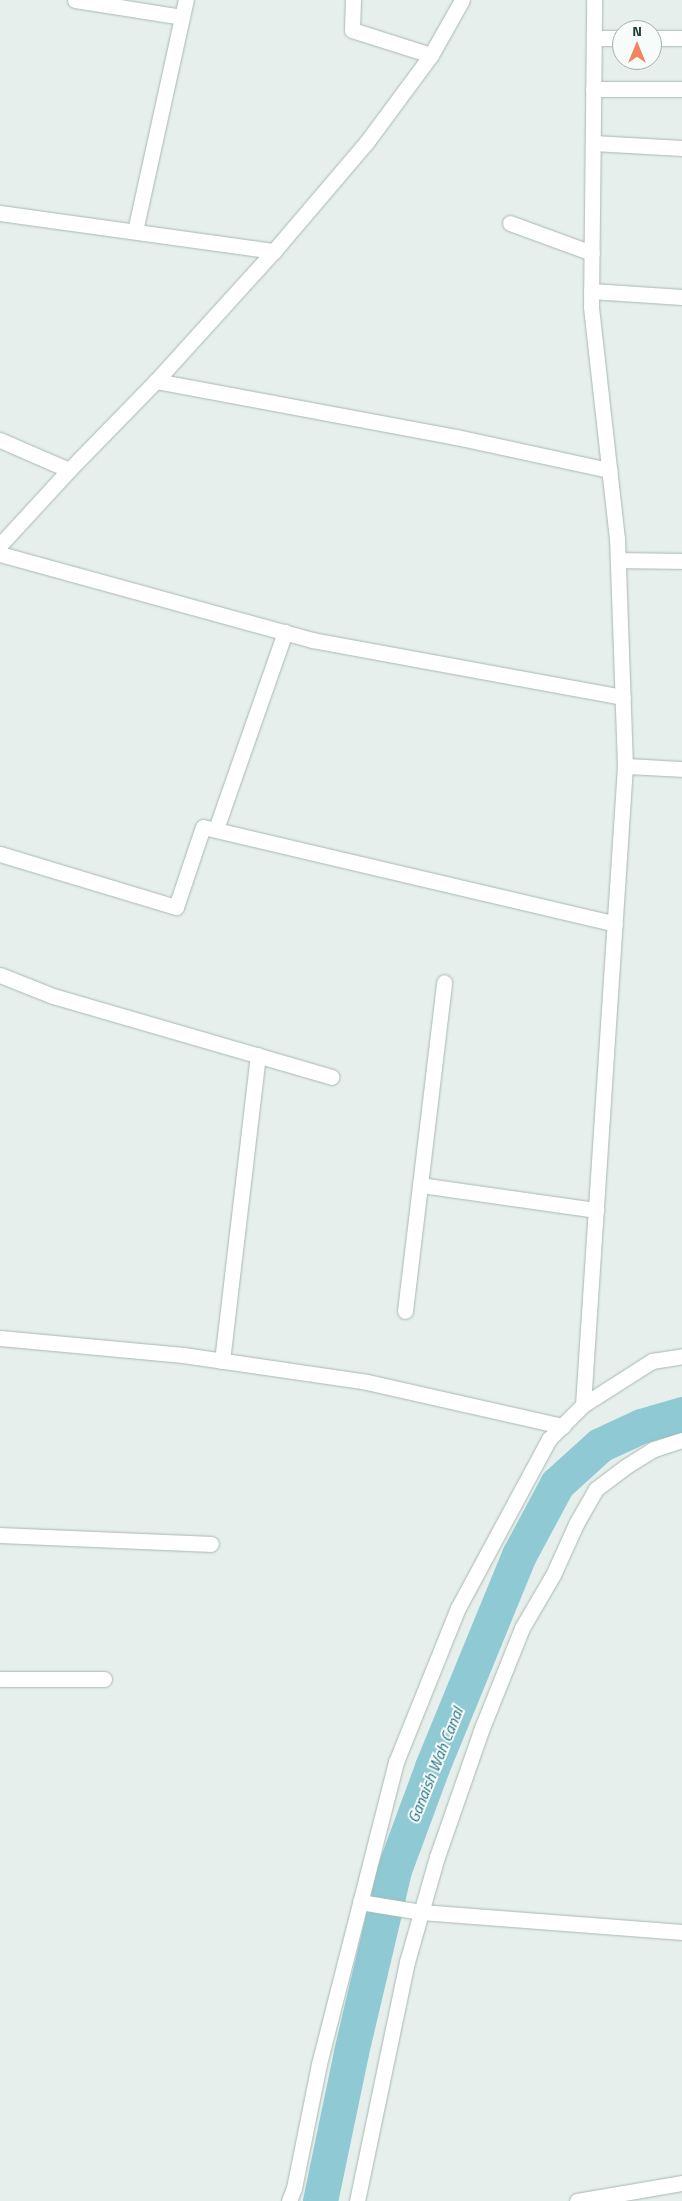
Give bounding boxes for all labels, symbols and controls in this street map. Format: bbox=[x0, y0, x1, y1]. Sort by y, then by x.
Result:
north arrow bbox=[612, 20, 662, 70]
text: N bbox=[632, 20, 642, 41]
water label: Ganaish Wah Canal bbox=[403, 1705, 467, 1825]

